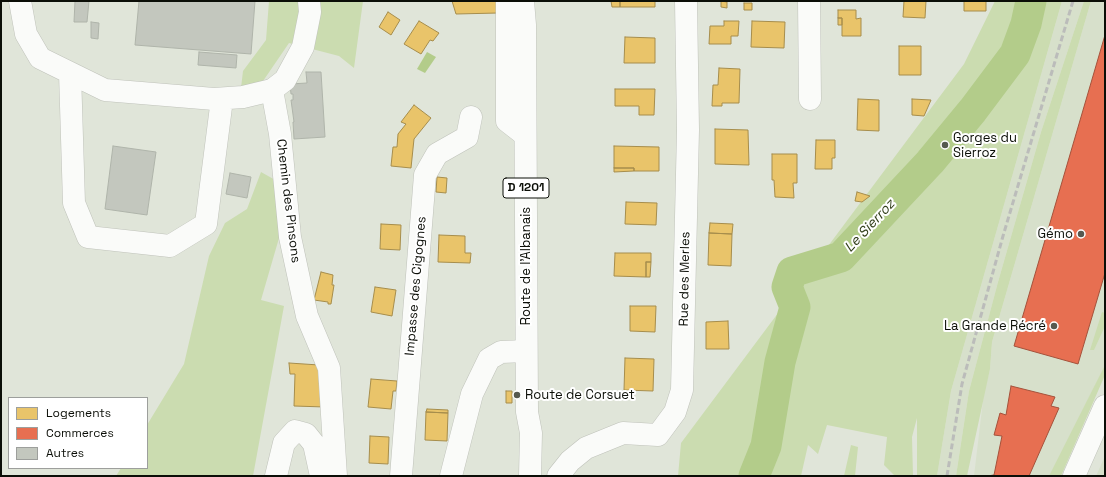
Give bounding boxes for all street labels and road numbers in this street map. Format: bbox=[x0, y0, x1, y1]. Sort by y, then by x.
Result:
street label: Chemin des Pinsons bbox=[273, 138, 303, 264]
road number: D 1201 bbox=[503, 178, 549, 198]
street label: Route de l'Albanais bbox=[518, 207, 534, 325]
street label: Impasse des Cigognes bbox=[402, 216, 430, 356]
street label: Rue des Merles bbox=[676, 231, 694, 327]

